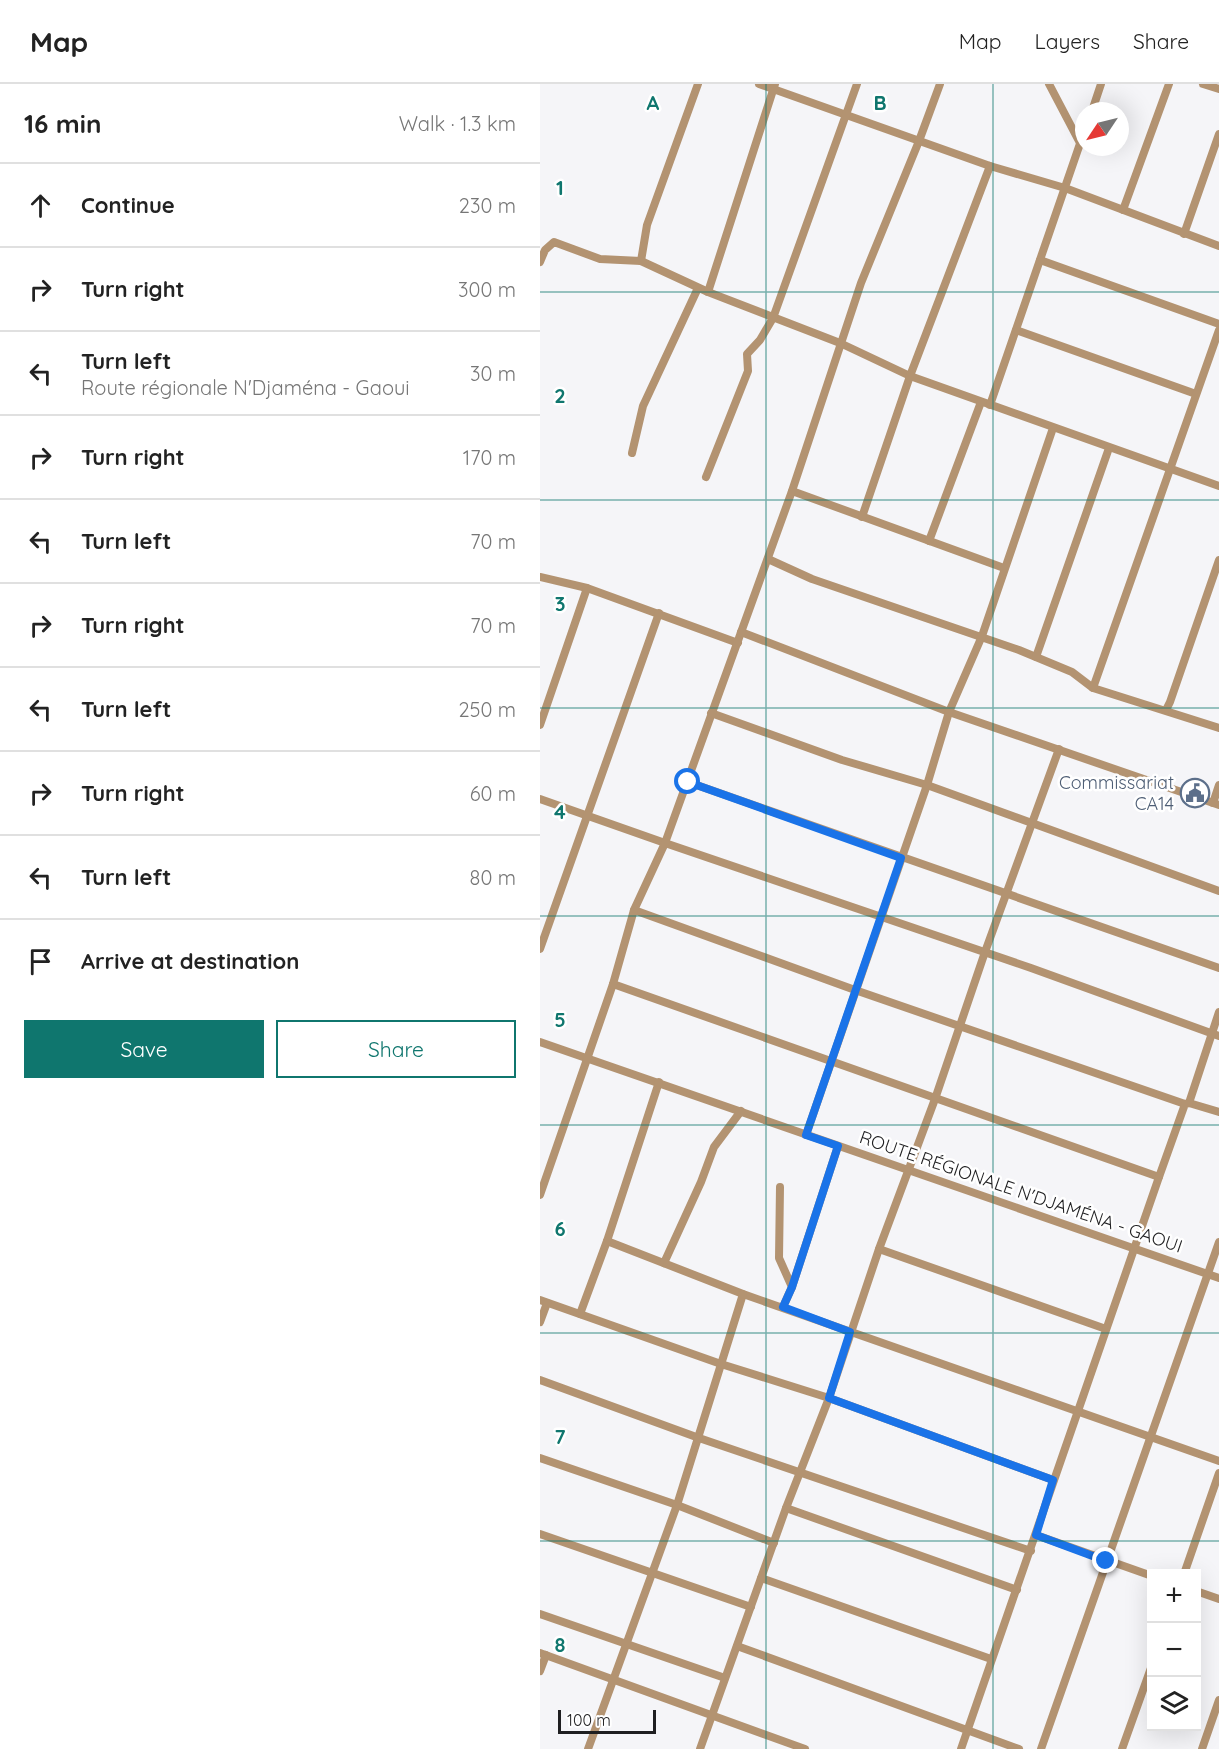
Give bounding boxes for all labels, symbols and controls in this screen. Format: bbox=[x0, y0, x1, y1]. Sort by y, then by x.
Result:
text: Map bbox=[30, 24, 88, 59]
text: Map bbox=[959, 28, 1002, 54]
text: Layers bbox=[1035, 28, 1100, 54]
text: Share bbox=[1133, 28, 1189, 54]
text: A bbox=[647, 90, 660, 115]
text: B bbox=[873, 90, 887, 115]
north arrow bbox=[1075, 102, 1129, 156]
text: 16 min bbox=[24, 107, 101, 140]
text: Walk · 1.3 km bbox=[399, 111, 516, 136]
text: 1 bbox=[556, 175, 564, 200]
icon: ahead bbox=[24, 189, 57, 222]
text: Continue bbox=[81, 191, 175, 219]
text: 230 m bbox=[459, 193, 516, 218]
icon: right bbox=[24, 273, 57, 306]
text: Turn right bbox=[81, 275, 185, 303]
text: 300 m bbox=[458, 277, 516, 302]
text: Turn left bbox=[81, 347, 171, 375]
icon: left bbox=[24, 357, 57, 390]
text: 30 m bbox=[470, 361, 516, 386]
text: Route régionale N'Djaména - Gaoui bbox=[81, 375, 410, 400]
text: 2 bbox=[554, 383, 566, 408]
icon: right bbox=[24, 441, 57, 474]
text: Turn right bbox=[81, 443, 185, 471]
text: 170 m bbox=[463, 445, 516, 470]
icon: left bbox=[24, 525, 57, 558]
text: Turn left bbox=[81, 527, 171, 555]
text: 70 m bbox=[470, 529, 516, 554]
text: 3 bbox=[555, 591, 565, 616]
icon: right bbox=[24, 609, 57, 642]
text: Turn right bbox=[81, 611, 185, 639]
text: 70 m bbox=[470, 613, 516, 638]
icon: left bbox=[24, 693, 57, 726]
text: Turn left bbox=[81, 695, 171, 723]
text: 250 m bbox=[458, 697, 516, 722]
route start bbox=[674, 768, 700, 794]
place label: Commissariat CA14 bbox=[1059, 771, 1174, 815]
icon: right bbox=[24, 777, 57, 810]
public building icon: Commissariat CA14 bbox=[1179, 777, 1211, 809]
text: Turn right bbox=[81, 779, 185, 807]
text: 60 m bbox=[470, 781, 516, 806]
text: 4 bbox=[554, 799, 566, 824]
icon: left bbox=[24, 861, 57, 894]
text: Turn left bbox=[81, 863, 171, 891]
text: 80 m bbox=[470, 865, 516, 890]
icon: arrive bbox=[24, 945, 57, 978]
text: Arrive at destination bbox=[81, 947, 299, 975]
text: 5 bbox=[554, 1007, 566, 1032]
button: Save bbox=[24, 1020, 264, 1078]
button: Share bbox=[276, 1020, 516, 1078]
street label: ROUTE RÉGIONALE N'DJAMÉNA - GAOUI bbox=[857, 1125, 1186, 1258]
text: 6 bbox=[554, 1216, 566, 1241]
text: 7 bbox=[555, 1424, 566, 1449]
route end bbox=[1092, 1547, 1118, 1573]
map controls bbox=[1147, 1569, 1201, 1731]
button: + bbox=[1147, 1569, 1201, 1623]
button: − bbox=[1147, 1623, 1201, 1677]
text: 8 bbox=[555, 1632, 566, 1657]
button: layers bbox=[1147, 1677, 1201, 1731]
scale bar bbox=[558, 1707, 656, 1734]
text: 100 m bbox=[567, 1710, 611, 1730]

